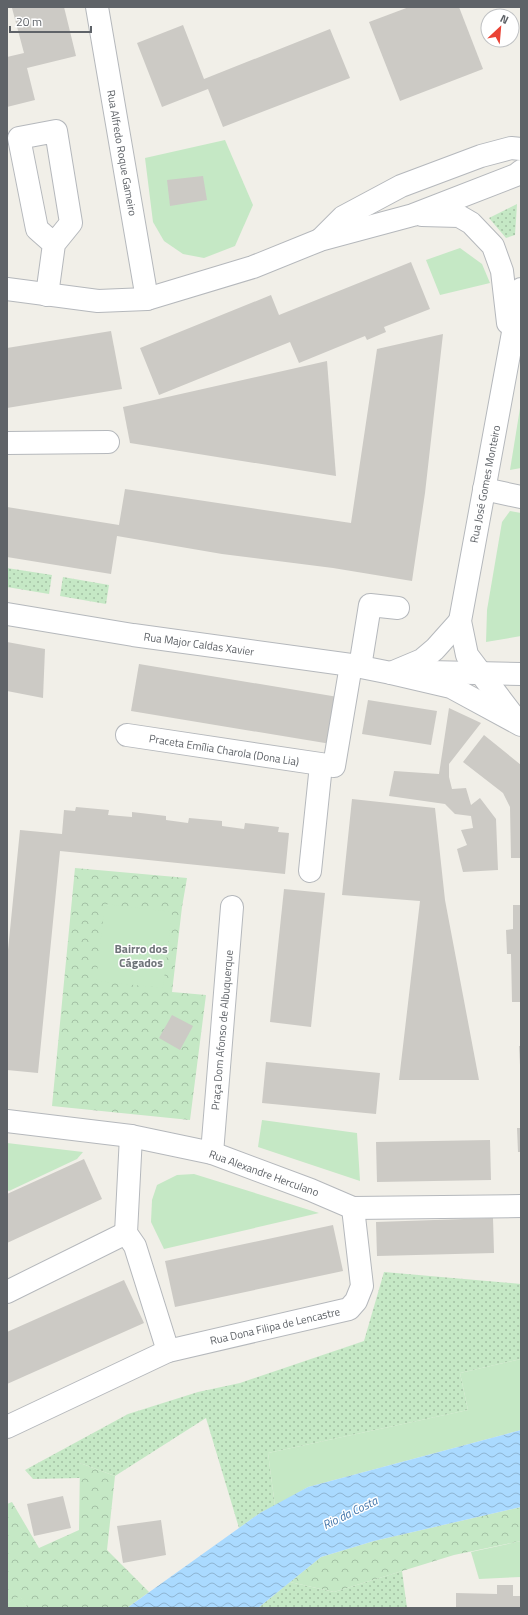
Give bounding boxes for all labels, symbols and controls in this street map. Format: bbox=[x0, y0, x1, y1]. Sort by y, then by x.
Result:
scale bar bbox=[10, 8, 91, 34]
north arrow bbox=[480, 8, 520, 48]
text: N bbox=[497, 10, 511, 28]
text: 20 m bbox=[16, 12, 42, 31]
street label: Rua Alfredo Roque Gameiro bbox=[103, 89, 141, 217]
street label: Rua José Gomes Monteiro bbox=[466, 424, 504, 544]
street label: Rua Major Caldas Xavier bbox=[143, 628, 255, 660]
street label: Praceta Emília Charola (Dona Lia) bbox=[148, 730, 300, 770]
district label: Bairro dos Cágados bbox=[114, 939, 168, 972]
street label: Praça Dom Afonso de Albuquerque bbox=[207, 949, 237, 1111]
street label: Rua Alexandre Herculano bbox=[207, 1146, 321, 1200]
street label: Rua Dona Filipa de Lencastre bbox=[208, 1303, 342, 1349]
water label: Rio da Costa bbox=[319, 1491, 381, 1534]

